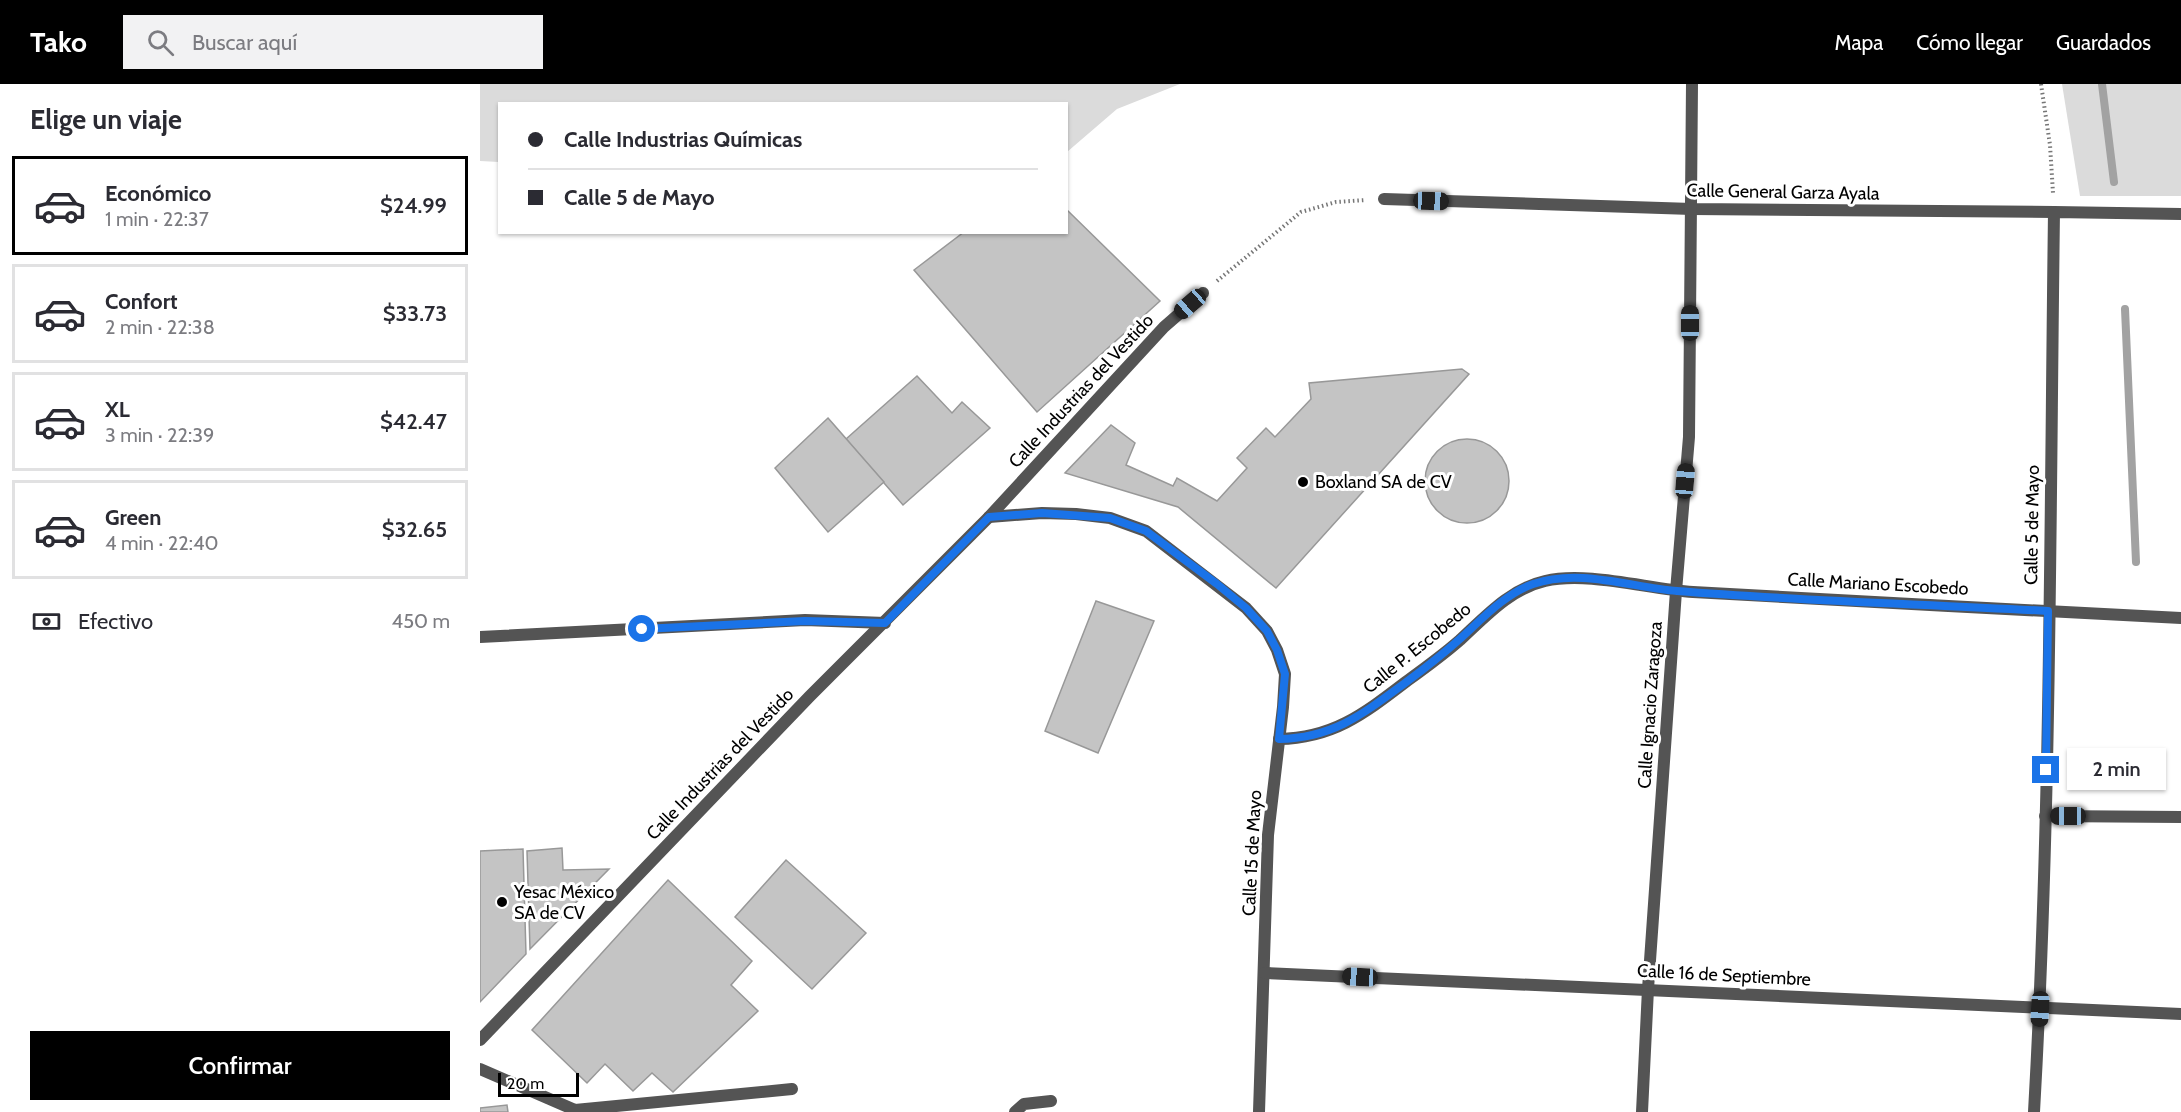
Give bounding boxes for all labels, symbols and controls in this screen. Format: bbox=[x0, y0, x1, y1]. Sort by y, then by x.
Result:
search box bbox=[123, 15, 543, 69]
text: Tako bbox=[30, 25, 87, 59]
icon: search bbox=[144, 26, 177, 59]
text: Buscar aquí bbox=[192, 29, 297, 56]
text: Mapa bbox=[1835, 30, 1883, 55]
text: Cómo llegar bbox=[1916, 30, 2023, 55]
text: Guardados bbox=[2056, 30, 2151, 55]
text: Elige un viaje bbox=[30, 103, 182, 136]
text: Calle Industrias Químicas bbox=[564, 126, 802, 153]
icon: car bbox=[33, 179, 87, 233]
street label: Calle General Garza Ayala bbox=[1686, 179, 1880, 205]
text: Económico bbox=[105, 180, 211, 207]
text: Calle 5 de Mayo bbox=[564, 184, 715, 211]
car bbox=[1413, 191, 1449, 211]
text: $24.99 bbox=[380, 192, 447, 219]
text: 1 min · 22:37 bbox=[105, 207, 209, 231]
car bbox=[1171, 285, 1209, 323]
icon: car bbox=[33, 287, 87, 341]
text: Confort bbox=[105, 288, 178, 315]
text: $33.73 bbox=[383, 300, 447, 327]
car bbox=[1681, 305, 1699, 341]
street label: Calle Industrias del Vestido bbox=[1004, 309, 1158, 472]
text: 2 min · 22:38 bbox=[105, 315, 215, 339]
icon: car bbox=[33, 395, 87, 449]
text: XL bbox=[105, 396, 130, 423]
text: $42.47 bbox=[380, 408, 447, 435]
text: 3 min · 22:39 bbox=[105, 423, 214, 447]
car bbox=[1674, 462, 1696, 500]
street label: Calle 5 de Mayo bbox=[2020, 465, 2044, 585]
place label: Boxland SA de CV bbox=[1315, 471, 1452, 493]
marker: Boxland SA de CV bbox=[1296, 475, 1310, 489]
icon: car bbox=[33, 503, 87, 557]
text: Green bbox=[105, 504, 161, 531]
text: $32.65 bbox=[382, 516, 447, 543]
text: 4 min · 22:40 bbox=[105, 531, 218, 555]
street label: Calle Mariano Escobedo bbox=[1787, 568, 1969, 600]
street label: Calle P. Escobedo bbox=[1359, 598, 1475, 698]
icon: cash bbox=[30, 605, 63, 638]
text: Efectivo bbox=[78, 608, 153, 635]
text: 450 m bbox=[392, 609, 450, 633]
route start bbox=[628, 615, 655, 642]
street label: Calle Ignacio Zaragoza bbox=[1633, 620, 1667, 789]
street label: Calle Industrias del Vestido bbox=[642, 684, 798, 844]
callout: 2 min bbox=[2067, 749, 2166, 791]
route end bbox=[2032, 756, 2059, 783]
text: 2 min bbox=[2092, 757, 2141, 781]
street label: Calle 15 de Mayo bbox=[1238, 789, 1266, 916]
car bbox=[2050, 807, 2086, 825]
place label: Yesac México SA de CV bbox=[513, 881, 614, 924]
marker: Yesac México SA de CV bbox=[495, 895, 509, 909]
street label: Calle 16 de Septiembre bbox=[1637, 959, 1811, 991]
car bbox=[1342, 967, 1378, 987]
car bbox=[2030, 991, 2050, 1027]
button: Confirmar bbox=[30, 1031, 450, 1100]
scale bar bbox=[498, 1070, 579, 1098]
text: 20 m bbox=[507, 1074, 544, 1093]

